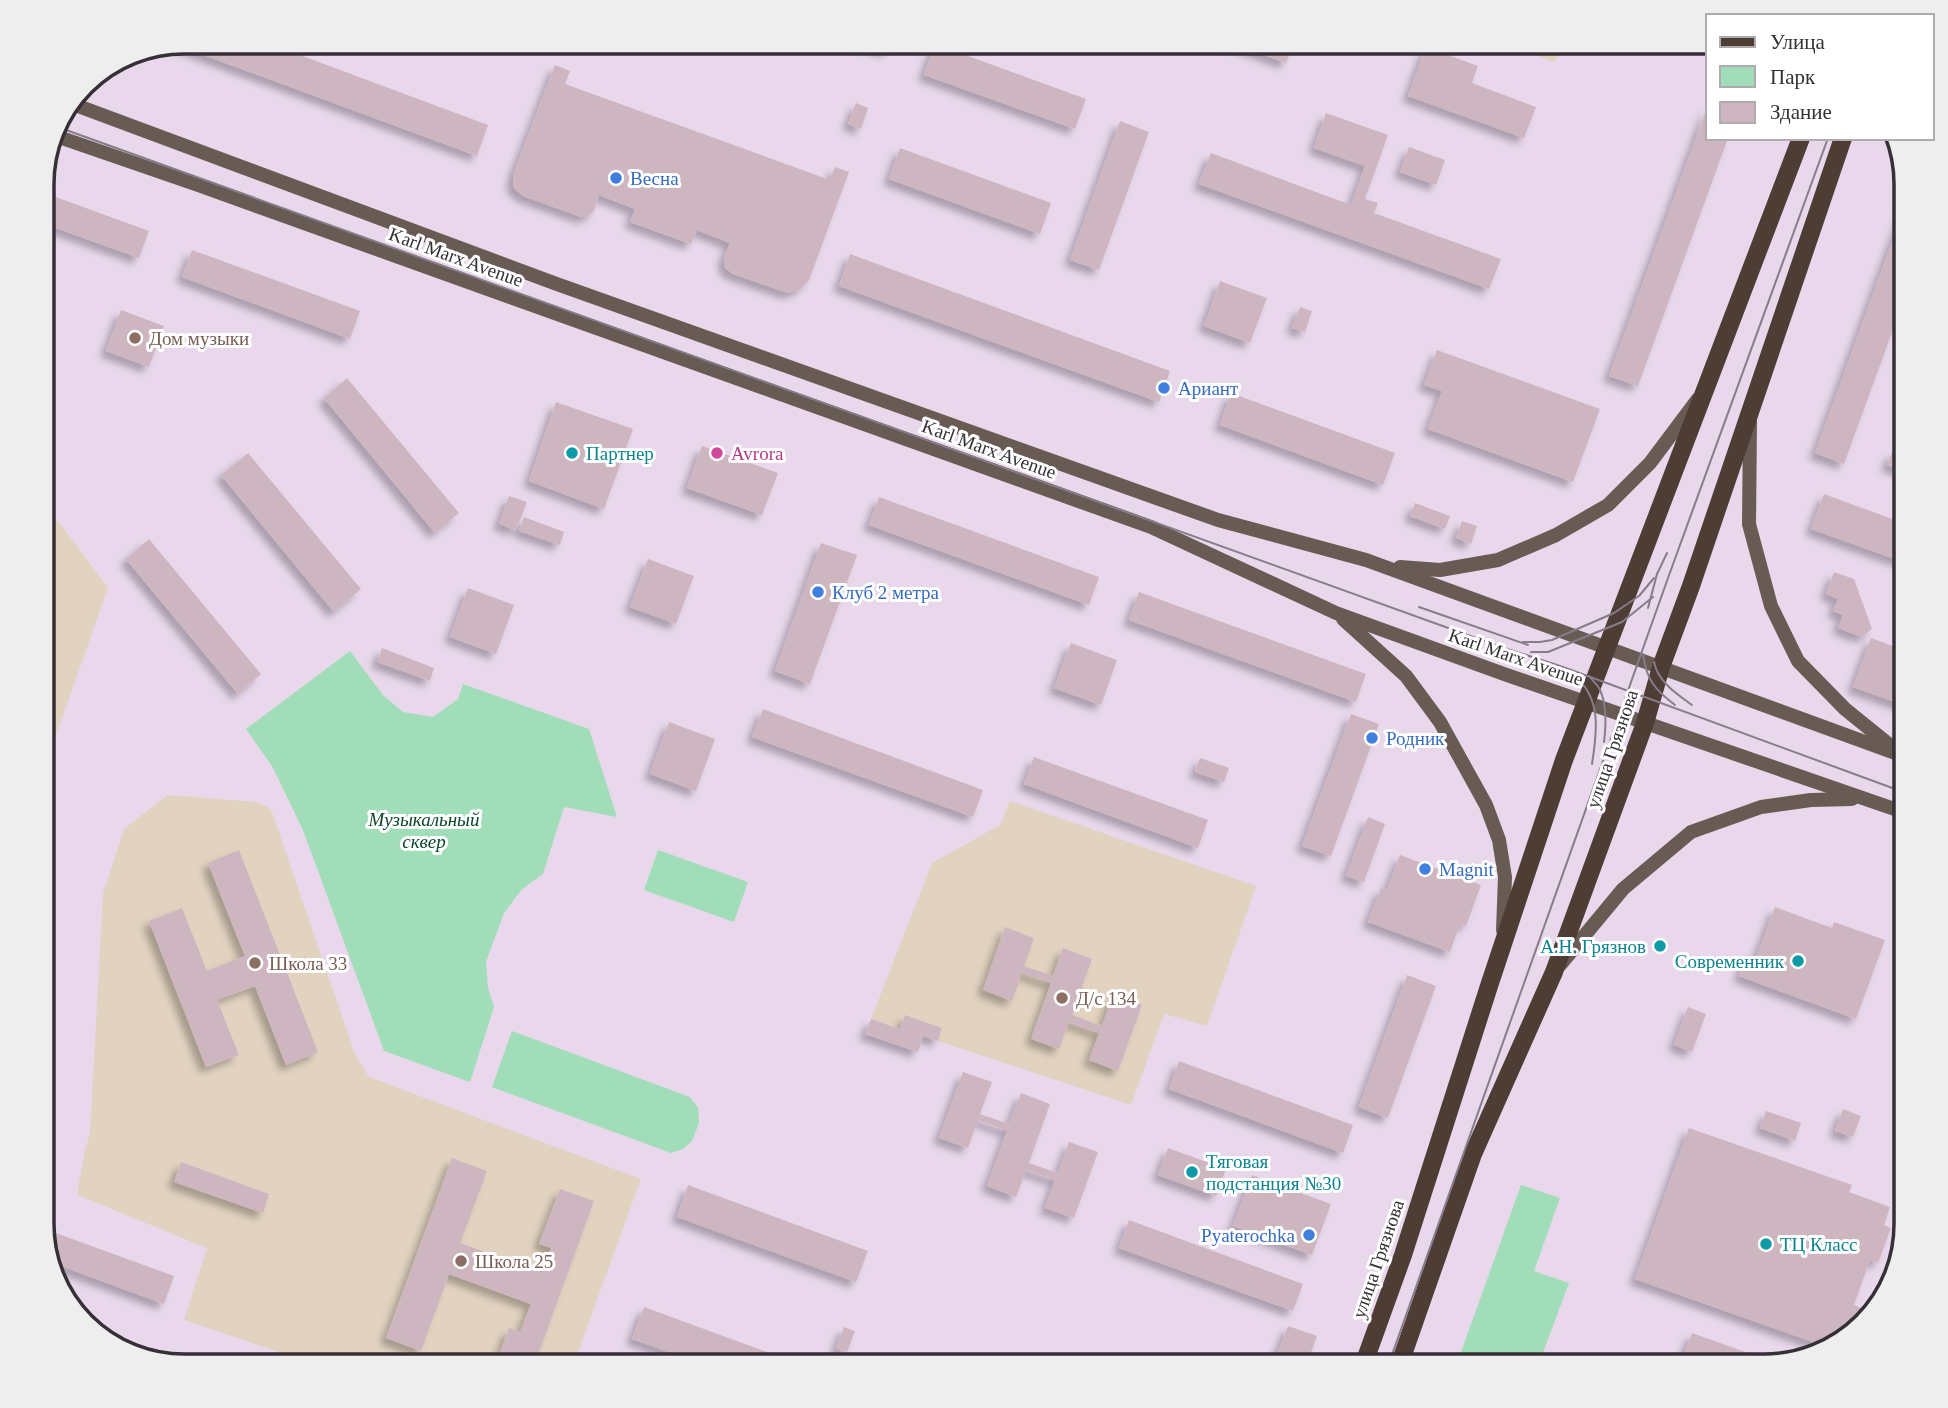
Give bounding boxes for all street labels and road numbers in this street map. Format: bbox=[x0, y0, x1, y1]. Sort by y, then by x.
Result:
street label: Karl Marx Avenue bbox=[386, 223, 526, 291]
street label: Karl Marx Avenue bbox=[919, 415, 1059, 483]
street label: Karl Marx Avenue bbox=[1446, 624, 1586, 690]
street label: улица Грязнова bbox=[1582, 686, 1642, 811]
street label: улица Грязнова bbox=[1348, 1196, 1408, 1321]

